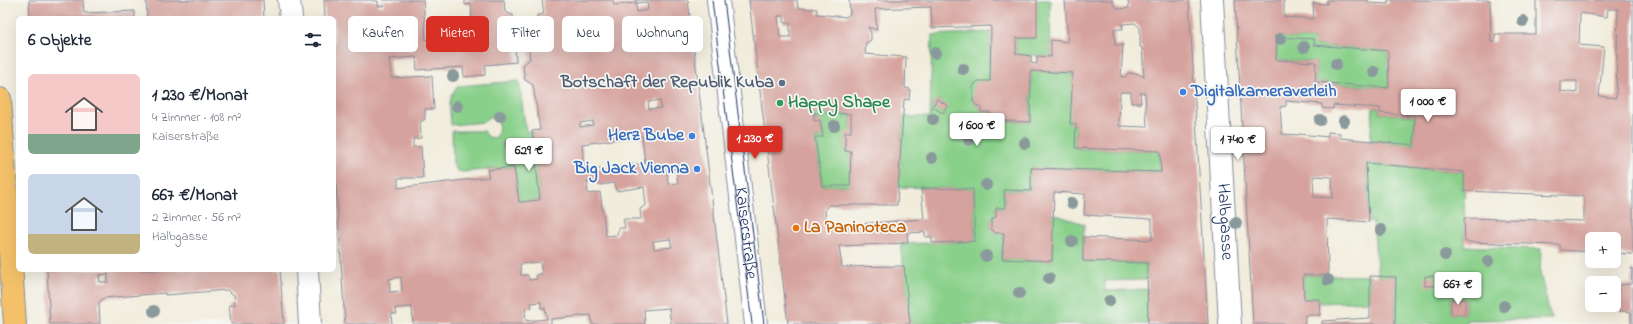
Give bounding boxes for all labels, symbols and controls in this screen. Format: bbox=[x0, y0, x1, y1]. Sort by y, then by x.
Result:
chip: Kaufen bbox=[348, 16, 418, 52]
chip: Mieten bbox=[426, 16, 489, 52]
chip: Filter bbox=[497, 16, 554, 52]
chip: Neu bbox=[562, 16, 614, 52]
chip: Wohnung bbox=[622, 16, 703, 52]
text: 6 Objekte bbox=[28, 28, 91, 53]
icon: filters bbox=[302, 29, 324, 51]
place label: Botschaft der Republik Kuba bbox=[560, 70, 774, 96]
marker: Botschaft der Republik Kuba bbox=[777, 78, 787, 88]
place label: Digitalkameraverleih bbox=[1190, 79, 1337, 106]
text: 1 230 €/Monat bbox=[152, 83, 248, 108]
marker: Digitalkameraverleih bbox=[1178, 87, 1188, 97]
pin: 1 000 € bbox=[1391, 89, 1465, 123]
icon: home bbox=[60, 90, 108, 138]
place label: Happy Shape bbox=[788, 90, 891, 117]
text: 1 000 € bbox=[1410, 92, 1446, 111]
marker: Happy Shape bbox=[775, 98, 785, 108]
text: 4 Zimmer · 108 m² bbox=[152, 108, 241, 127]
pin: 1 600 € bbox=[940, 113, 1014, 147]
text: 1 600 € bbox=[959, 116, 995, 135]
place label: Herz Bube bbox=[608, 123, 685, 149]
pin: 1 230 € bbox=[718, 126, 792, 160]
text: Kaiserstraße bbox=[152, 127, 219, 146]
pin: 1 740 € bbox=[1201, 127, 1275, 161]
text: 1 230 € bbox=[736, 129, 774, 148]
text: 1 740 € bbox=[1220, 130, 1256, 149]
marker: Herz Bube bbox=[687, 131, 697, 141]
pin: 629 € bbox=[501, 138, 557, 172]
text: 629 € bbox=[515, 141, 543, 160]
place label: Big Jack Vienna bbox=[573, 156, 689, 183]
marker: Big Jack Vienna bbox=[692, 164, 702, 174]
street label: Halbgasse bbox=[1209, 182, 1239, 262]
text: 667 €/Monat bbox=[152, 183, 238, 208]
street label: Kaiserstraße bbox=[727, 186, 764, 282]
icon: home bbox=[60, 190, 108, 238]
text: 2 Zimmer · 56 m² bbox=[152, 208, 241, 227]
place label: La Paninoteca bbox=[804, 215, 906, 241]
marker: La Paninoteca bbox=[791, 223, 801, 233]
text: Halbgasse bbox=[152, 227, 208, 246]
map controls bbox=[1585, 232, 1621, 312]
button: + bbox=[1585, 232, 1621, 268]
pin: 667 € bbox=[1430, 272, 1486, 306]
text: 667 € bbox=[1443, 275, 1473, 294]
button: − bbox=[1585, 276, 1621, 312]

